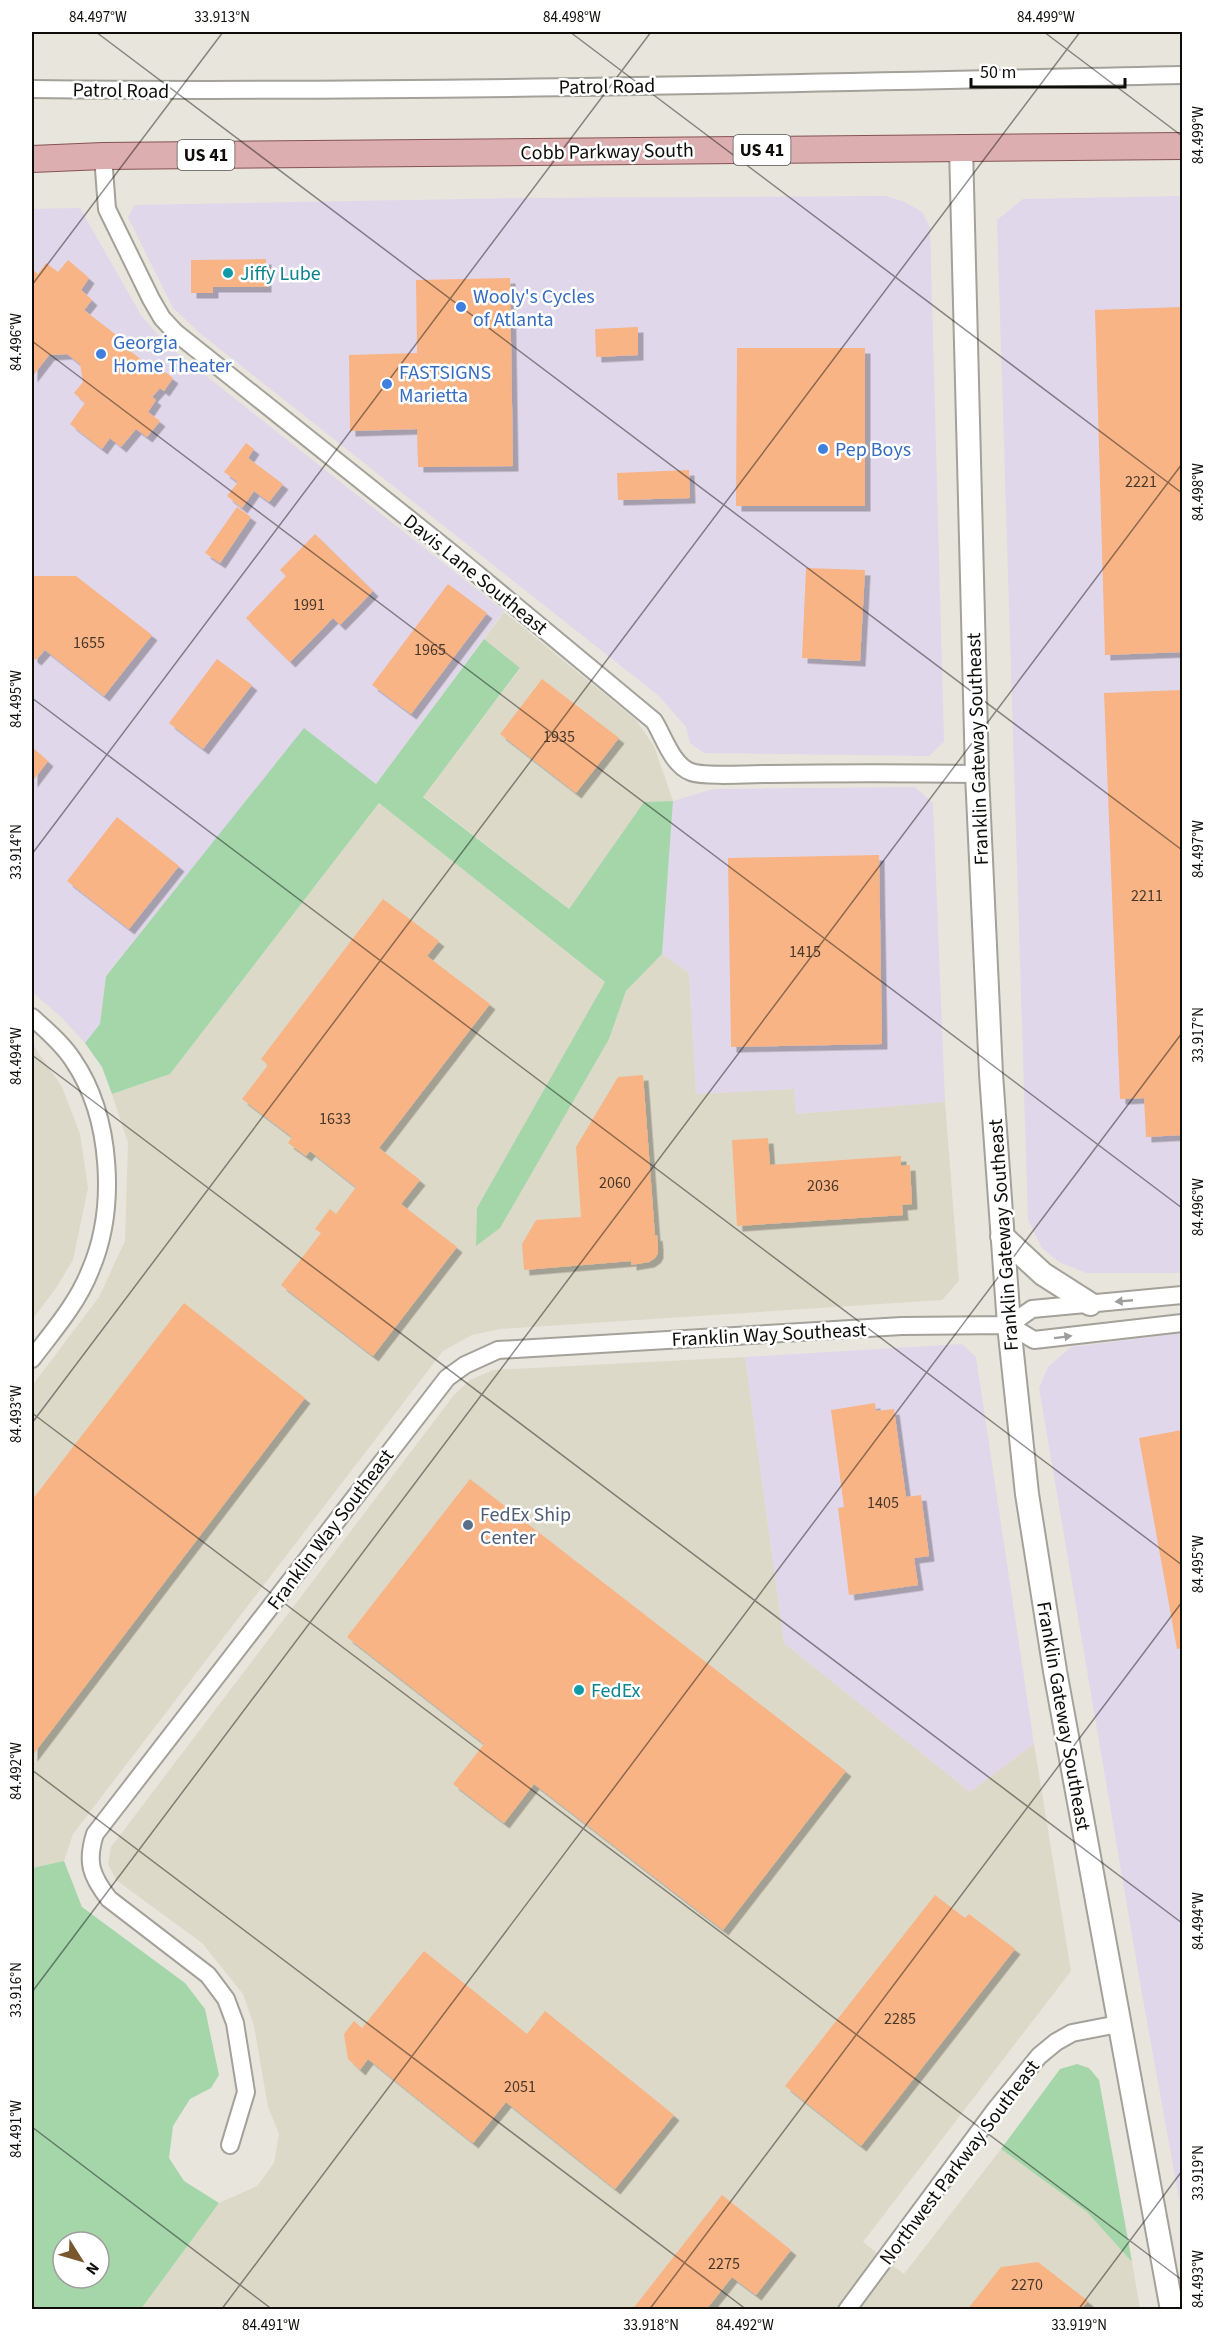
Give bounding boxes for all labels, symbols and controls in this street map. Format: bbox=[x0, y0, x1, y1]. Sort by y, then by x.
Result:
text: 84.497°W bbox=[69, 7, 127, 28]
text: 33.913°N bbox=[194, 7, 250, 28]
text: 84.498°W bbox=[543, 7, 601, 28]
text: 84.499°W bbox=[1017, 7, 1075, 28]
scale bar bbox=[971, 51, 1126, 89]
text: 50 m bbox=[980, 60, 1016, 85]
street label: Patrol Road bbox=[558, 72, 656, 102]
street label: Patrol Road bbox=[72, 76, 170, 106]
text: 84.499°W bbox=[1188, 106, 1209, 164]
road number: US 41 bbox=[734, 135, 790, 165]
street label: Cobb Parkway South bbox=[520, 136, 694, 168]
road number: US 41 bbox=[178, 140, 234, 170]
place label: Jiffy Lube bbox=[240, 260, 321, 288]
marker: Jiffy Lube bbox=[221, 266, 235, 280]
place label: Wooly's Cycles of Atlanta bbox=[473, 283, 595, 334]
marker: Wooly's Cycles of Atlanta bbox=[454, 300, 468, 314]
text: 84.496°W bbox=[6, 313, 27, 371]
place label: Georgia Home Theater bbox=[113, 329, 232, 380]
marker: Georgia Home Theater bbox=[94, 347, 108, 361]
place label: FASTSIGNS Marietta bbox=[399, 359, 491, 410]
marker: FASTSIGNS Marietta bbox=[380, 377, 394, 391]
place label: Pep Boys bbox=[835, 436, 911, 464]
marker: Pep Boys bbox=[816, 442, 830, 456]
text: 84.498°W bbox=[1188, 463, 1209, 521]
house number: 2221 bbox=[1125, 471, 1157, 493]
street label: Davis Lane Southeast bbox=[397, 508, 554, 642]
house number: 1991 bbox=[293, 594, 325, 616]
house number: 1655 bbox=[73, 632, 105, 654]
street label: Franklin Gateway Southeast bbox=[960, 632, 996, 866]
house number: 1965 bbox=[414, 639, 446, 661]
text: 84.495°W bbox=[6, 670, 27, 728]
house number: 1935 bbox=[543, 726, 575, 748]
text: 84.497°W bbox=[1188, 820, 1209, 878]
text: 33.914°N bbox=[6, 824, 27, 880]
house number: 2211 bbox=[1131, 885, 1163, 907]
house number: 1415 bbox=[789, 941, 821, 963]
text: 33.917°N bbox=[1188, 1007, 1209, 1063]
text: 84.494°W bbox=[6, 1027, 27, 1085]
house number: 1633 bbox=[319, 1108, 351, 1130]
street label: Franklin Gateway Southeast bbox=[982, 1118, 1026, 1352]
house number: 2060 bbox=[599, 1172, 631, 1194]
house number: 2036 bbox=[807, 1175, 839, 1197]
text: 84.496°W bbox=[1188, 1178, 1209, 1236]
one-way arrow bbox=[1115, 1296, 1134, 1306]
street label: Franklin Way Southeast bbox=[671, 1316, 867, 1354]
one-way arrow bbox=[1053, 1332, 1072, 1342]
text: 84.493°W bbox=[6, 1385, 27, 1443]
street label: Franklin Way Southeast bbox=[261, 1443, 401, 1616]
house number: 1405 bbox=[867, 1492, 899, 1514]
place label: FedEx Ship Center bbox=[480, 1501, 571, 1552]
marker: FedEx Ship Center bbox=[461, 1518, 475, 1532]
text: 84.495°W bbox=[1188, 1535, 1209, 1593]
street label: Franklin Gateway Southeast bbox=[1029, 1599, 1097, 1833]
place label: FedEx bbox=[591, 1677, 641, 1705]
marker: FedEx bbox=[572, 1683, 586, 1697]
text: 84.492°W bbox=[6, 1742, 27, 1800]
text: 84.494°W bbox=[1188, 1892, 1209, 1950]
text: 33.916°N bbox=[6, 1962, 27, 2018]
house number: 2285 bbox=[884, 2008, 916, 2030]
street label: Northwest Parkway Southeast bbox=[873, 2054, 1047, 2271]
house number: 2051 bbox=[504, 2076, 536, 2098]
text: 84.491°W bbox=[6, 2100, 27, 2158]
text: 33.919°N bbox=[1188, 2145, 1209, 2201]
north arrow bbox=[51, 2230, 111, 2290]
text: 84.493°W bbox=[1188, 2250, 1209, 2308]
house number: 2275 bbox=[708, 2253, 740, 2275]
text: N bbox=[80, 2258, 104, 2279]
house number: 2270 bbox=[1011, 2274, 1043, 2296]
text: 84.491°W bbox=[242, 2315, 300, 2336]
text: 33.918°N bbox=[623, 2315, 679, 2336]
text: 84.492°W bbox=[716, 2315, 774, 2336]
text: 33.919°N bbox=[1051, 2315, 1107, 2336]

